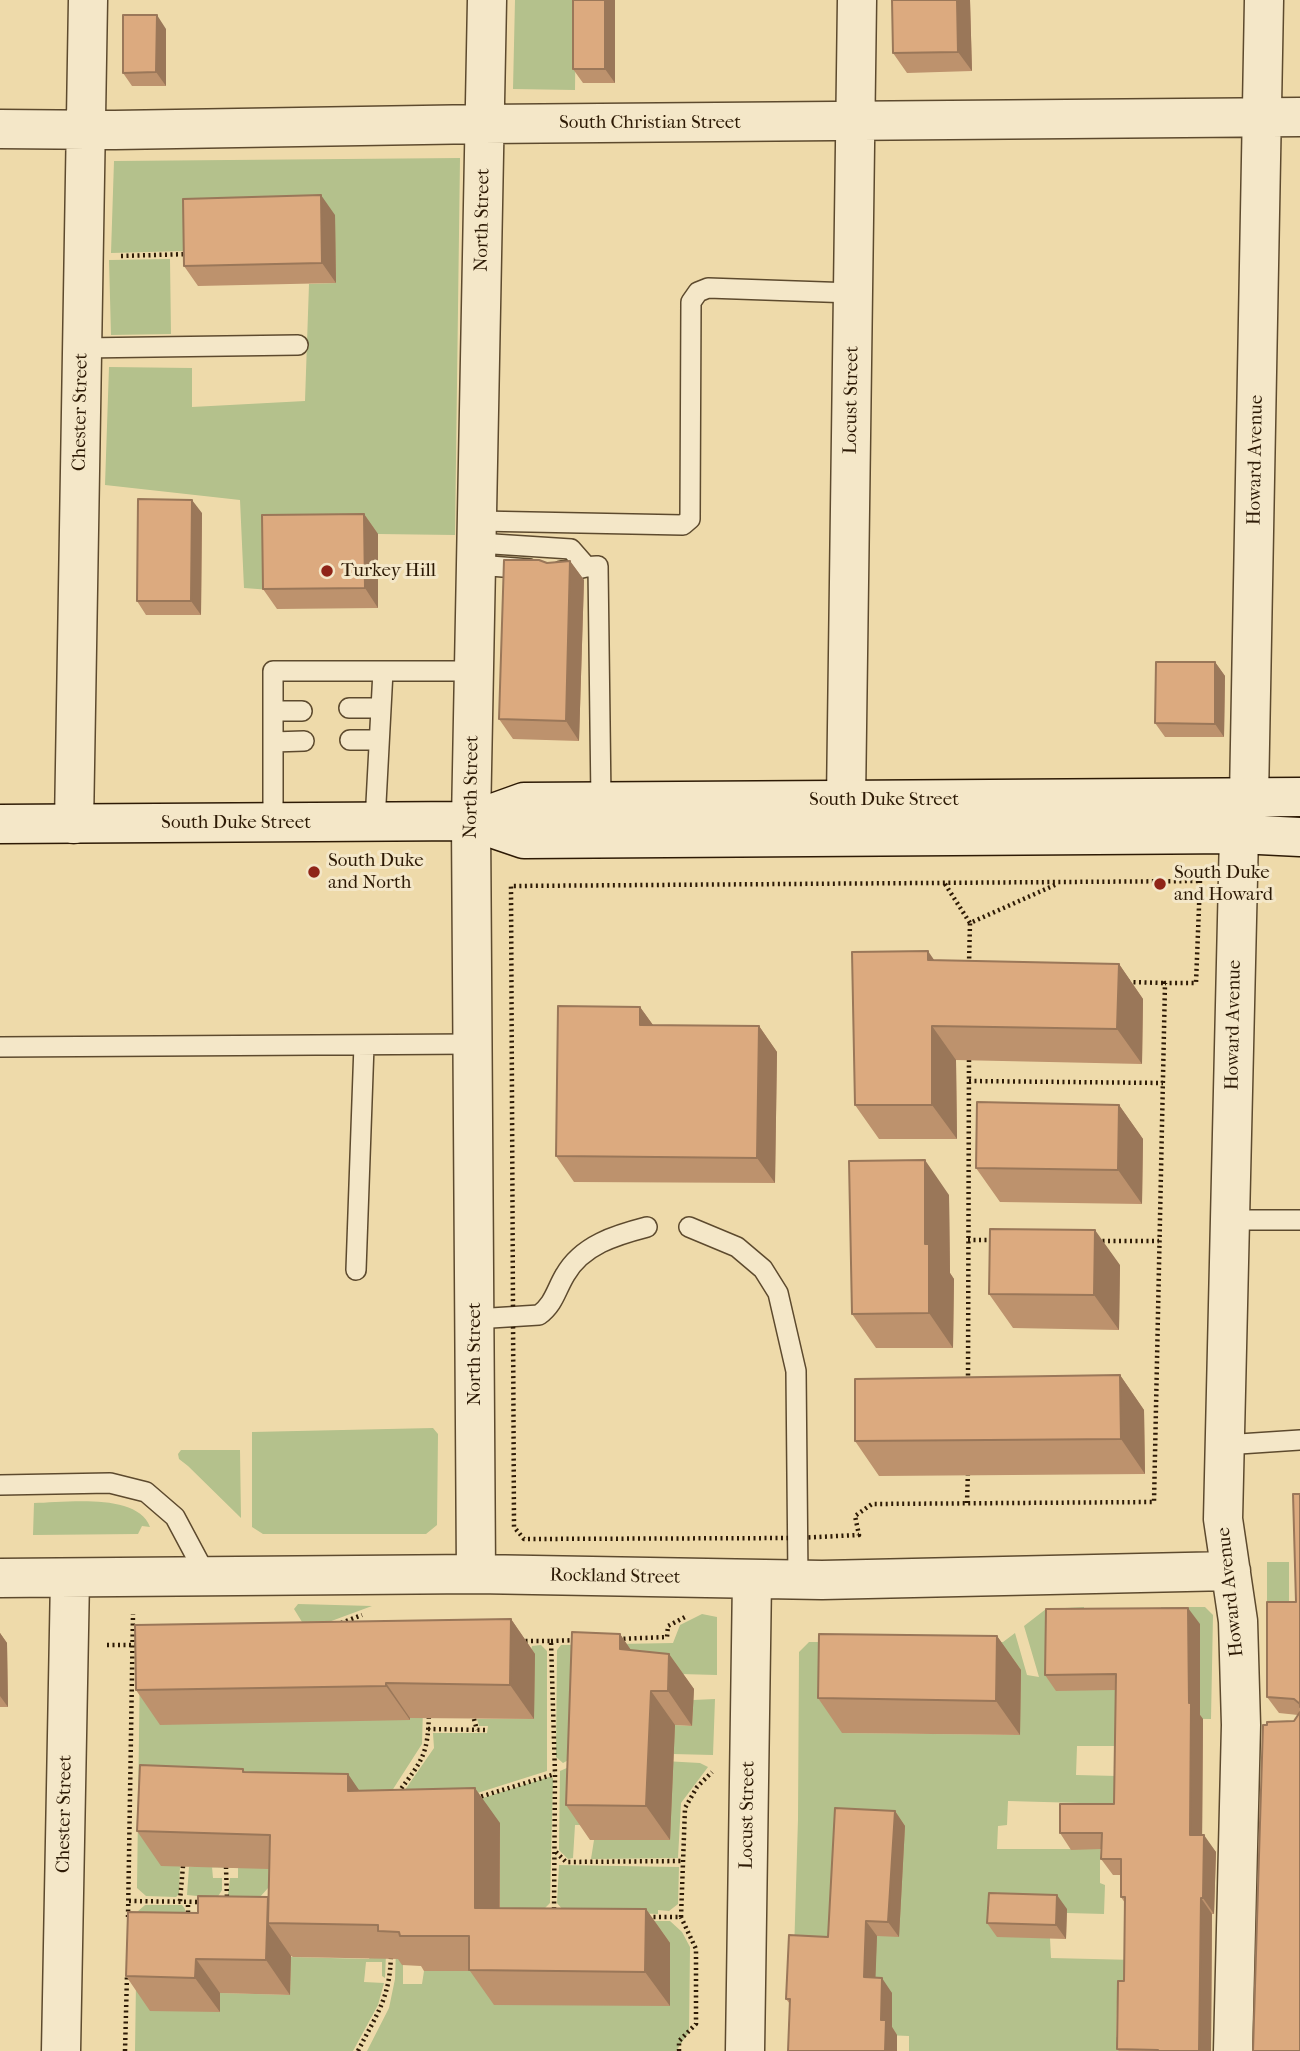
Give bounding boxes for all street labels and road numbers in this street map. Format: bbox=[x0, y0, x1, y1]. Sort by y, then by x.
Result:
street label: South Christian Street bbox=[559, 112, 741, 134]
street label: North Street bbox=[471, 168, 495, 272]
street label: Locust Street bbox=[840, 346, 864, 454]
street label: Chester Street bbox=[69, 353, 93, 471]
street label: Howard Avenue bbox=[1243, 395, 1269, 525]
street label: North Street bbox=[460, 735, 484, 839]
street label: South Duke Street bbox=[809, 789, 959, 811]
street label: South Duke Street bbox=[161, 812, 311, 834]
street label: Howard Avenue bbox=[1221, 960, 1247, 1090]
street label: North Street bbox=[464, 1302, 486, 1406]
street label: Howard Avenue bbox=[1213, 1526, 1249, 1658]
street label: Rockland Street bbox=[549, 1564, 681, 1590]
street label: Chester Street bbox=[53, 1755, 77, 1873]
street label: Locust Street bbox=[736, 1761, 760, 1869]

